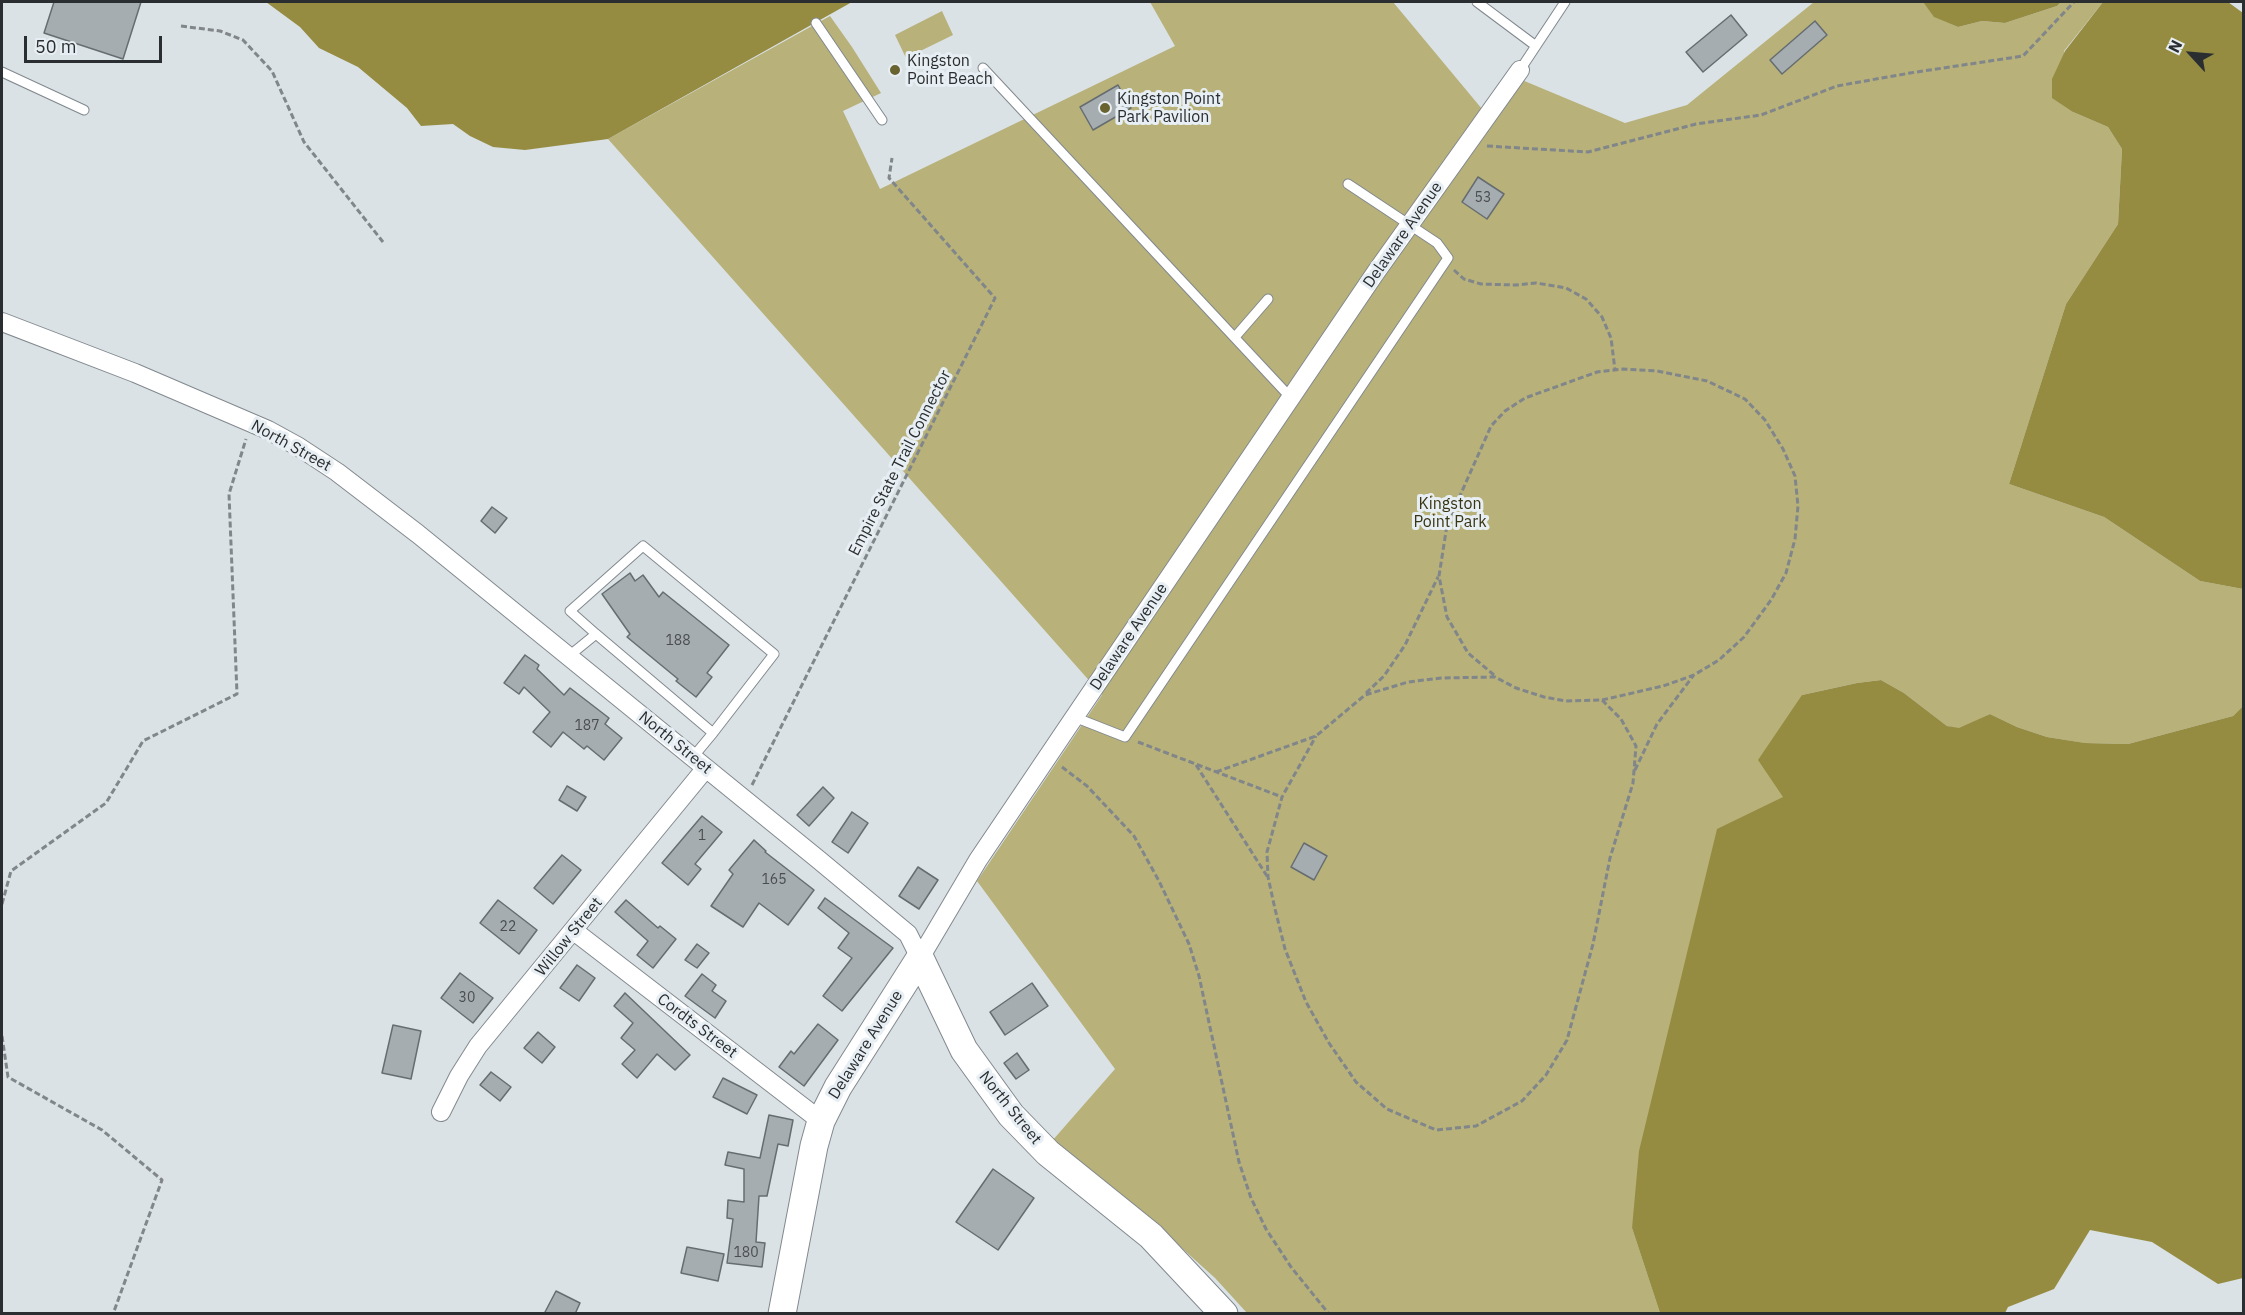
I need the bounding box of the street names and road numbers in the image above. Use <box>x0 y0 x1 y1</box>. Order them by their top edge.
street label: Delaware Avenue <box>1359 178 1447 292</box>
street label: Empire State Trail Connector <box>845 367 955 559</box>
street label: North Street <box>248 416 334 476</box>
street label: Delaware Avenue <box>1086 580 1172 694</box>
street label: North Street <box>635 708 715 778</box>
street label: Willow Street <box>531 894 607 980</box>
street label: Delaware Avenue <box>825 987 907 1103</box>
street label: Cordts Street <box>653 990 741 1062</box>
street label: North Street <box>975 1068 1045 1148</box>

